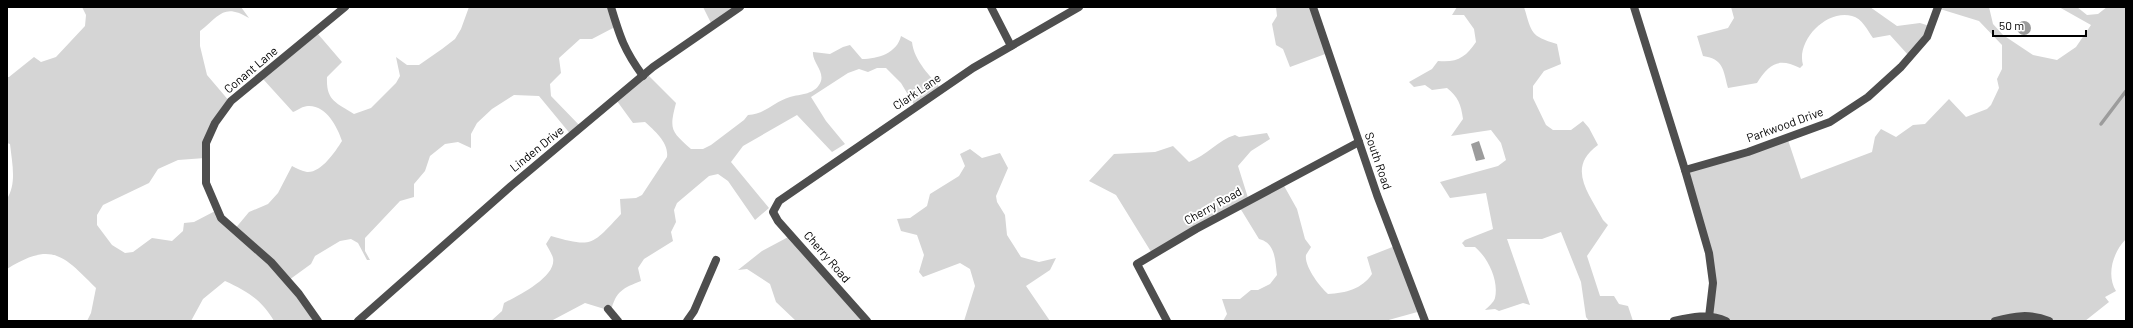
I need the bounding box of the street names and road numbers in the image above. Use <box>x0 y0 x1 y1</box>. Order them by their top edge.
street label: Conant Lane <box>221 43 280 96</box>
street label: Clark Lane <box>890 70 943 112</box>
street label: Parkwood Drive <box>1744 104 1825 144</box>
street label: Linden Drive <box>507 122 566 174</box>
street label: South Road <box>1363 130 1395 191</box>
street label: Cherry Road <box>1181 184 1244 227</box>
street label: Cherry Road <box>802 228 854 285</box>

